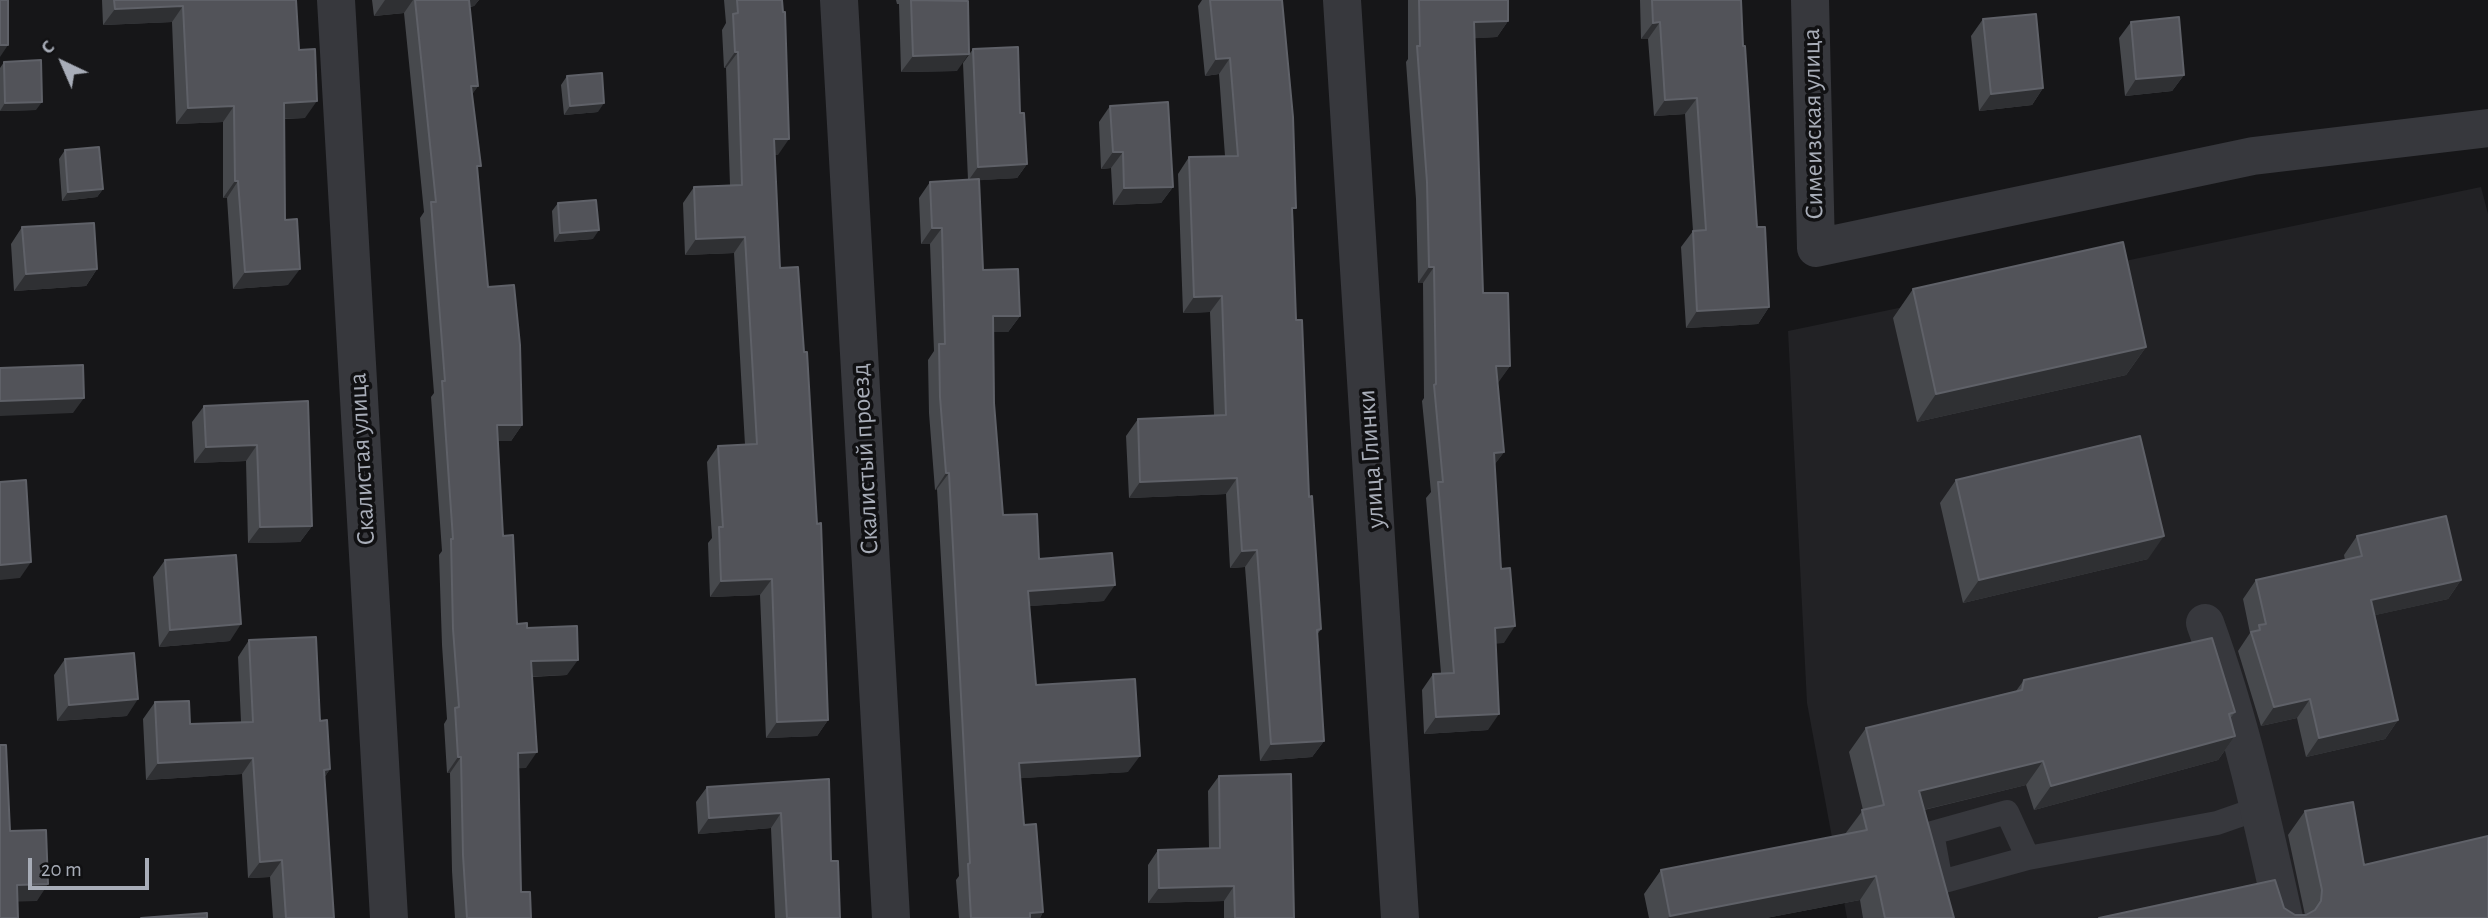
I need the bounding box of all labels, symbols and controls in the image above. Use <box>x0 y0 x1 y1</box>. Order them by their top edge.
north arrow <box>28 28 98 98</box>
street label: Симеизская улица <box>1796 28 1830 220</box>
text: С <box>38 37 58 58</box>
street label: Скалистый проезд <box>844 363 886 555</box>
street label: Скалистая улица <box>342 372 382 546</box>
street label: улица Глинки <box>1351 388 1391 530</box>
scale bar <box>32 844 152 888</box>
text: 20 m <box>41 859 82 880</box>

